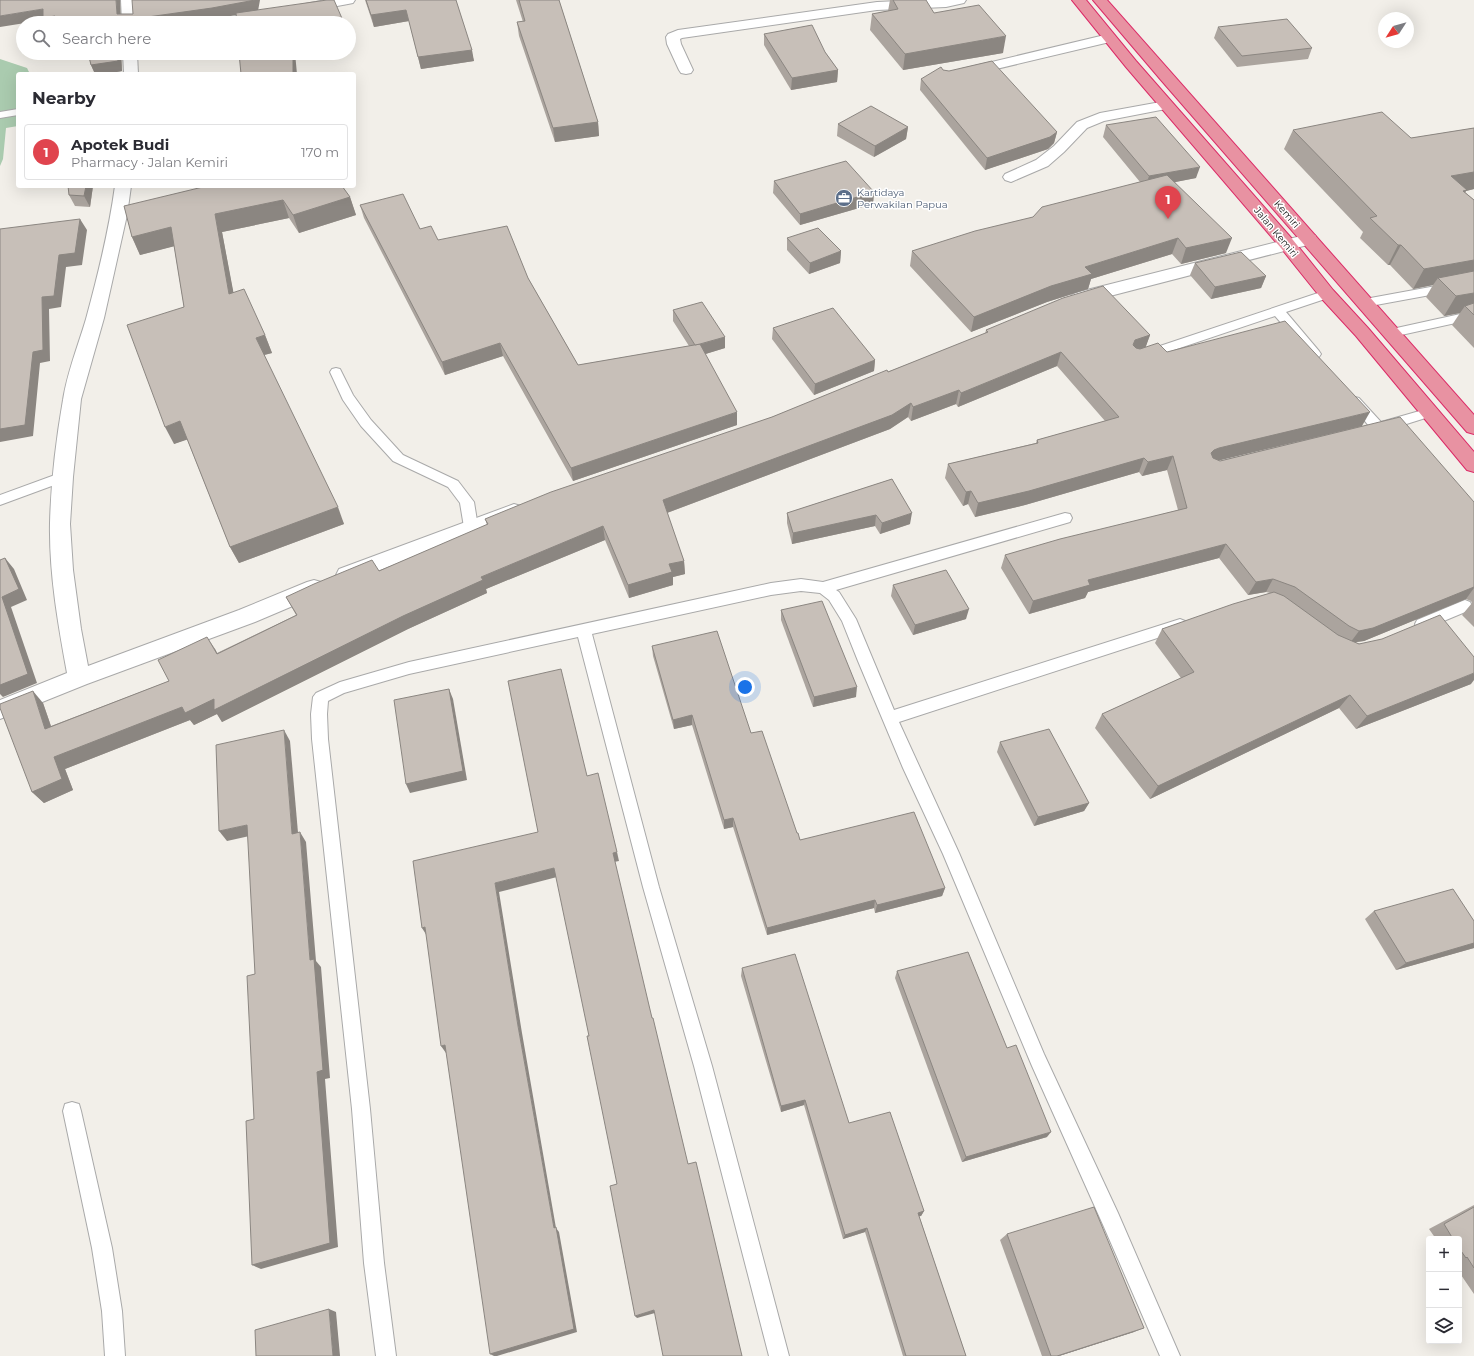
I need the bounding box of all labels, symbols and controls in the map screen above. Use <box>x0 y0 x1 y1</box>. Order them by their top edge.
north arrow <box>1378 12 1414 48</box>
search box <box>16 16 356 60</box>
icon: search <box>30 27 52 49</box>
text: Search here <box>62 29 151 48</box>
text: Nearby <box>32 88 96 108</box>
text: Apotek Budi <box>71 135 169 154</box>
text: 1 <box>43 144 49 160</box>
text: 170 m <box>301 144 339 160</box>
text: Pharmacy · Jalan Kemiri <box>71 154 228 170</box>
place label: Kartidaya Perwakilan Papua <box>857 186 948 211</box>
pin: 1 <box>1155 186 1181 219</box>
office icon: Kartidaya Perwakilan Papua <box>834 188 854 208</box>
street label: Kemiri <box>1271 197 1303 231</box>
street label: Jalan Kemiri <box>1251 203 1301 260</box>
your location <box>735 677 755 697</box>
map controls <box>1426 1236 1462 1344</box>
button: + <box>1426 1236 1462 1272</box>
button: − <box>1426 1272 1462 1308</box>
button: layers <box>1426 1308 1462 1344</box>

